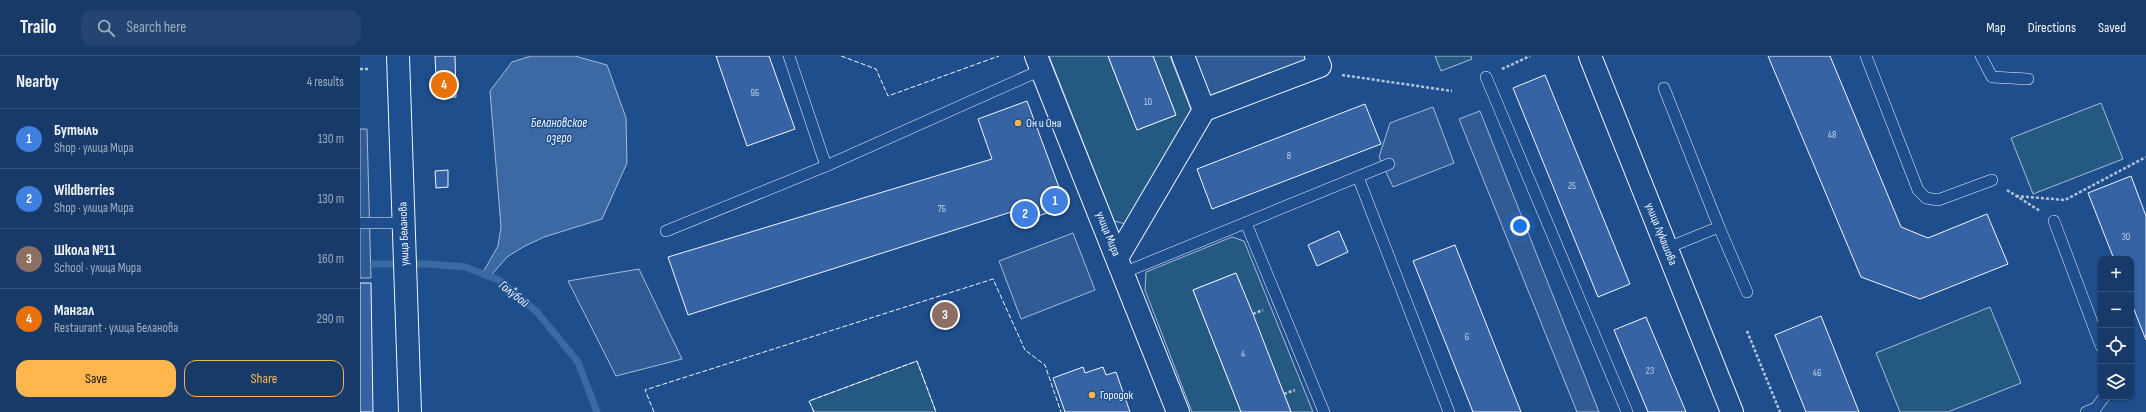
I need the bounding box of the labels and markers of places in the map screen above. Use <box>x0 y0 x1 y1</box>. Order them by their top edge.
pin: 4 <box>431 70 457 100</box>
place label: Он и Она <box>1026 116 1062 131</box>
marker: Он и Она <box>1013 118 1023 128</box>
pin: 1 <box>1042 186 1068 216</box>
pin: 2 <box>1012 199 1038 229</box>
pin: 3 <box>932 300 958 330</box>
place label: Городок <box>1100 388 1133 403</box>
marker: Городок <box>1087 390 1097 400</box>

